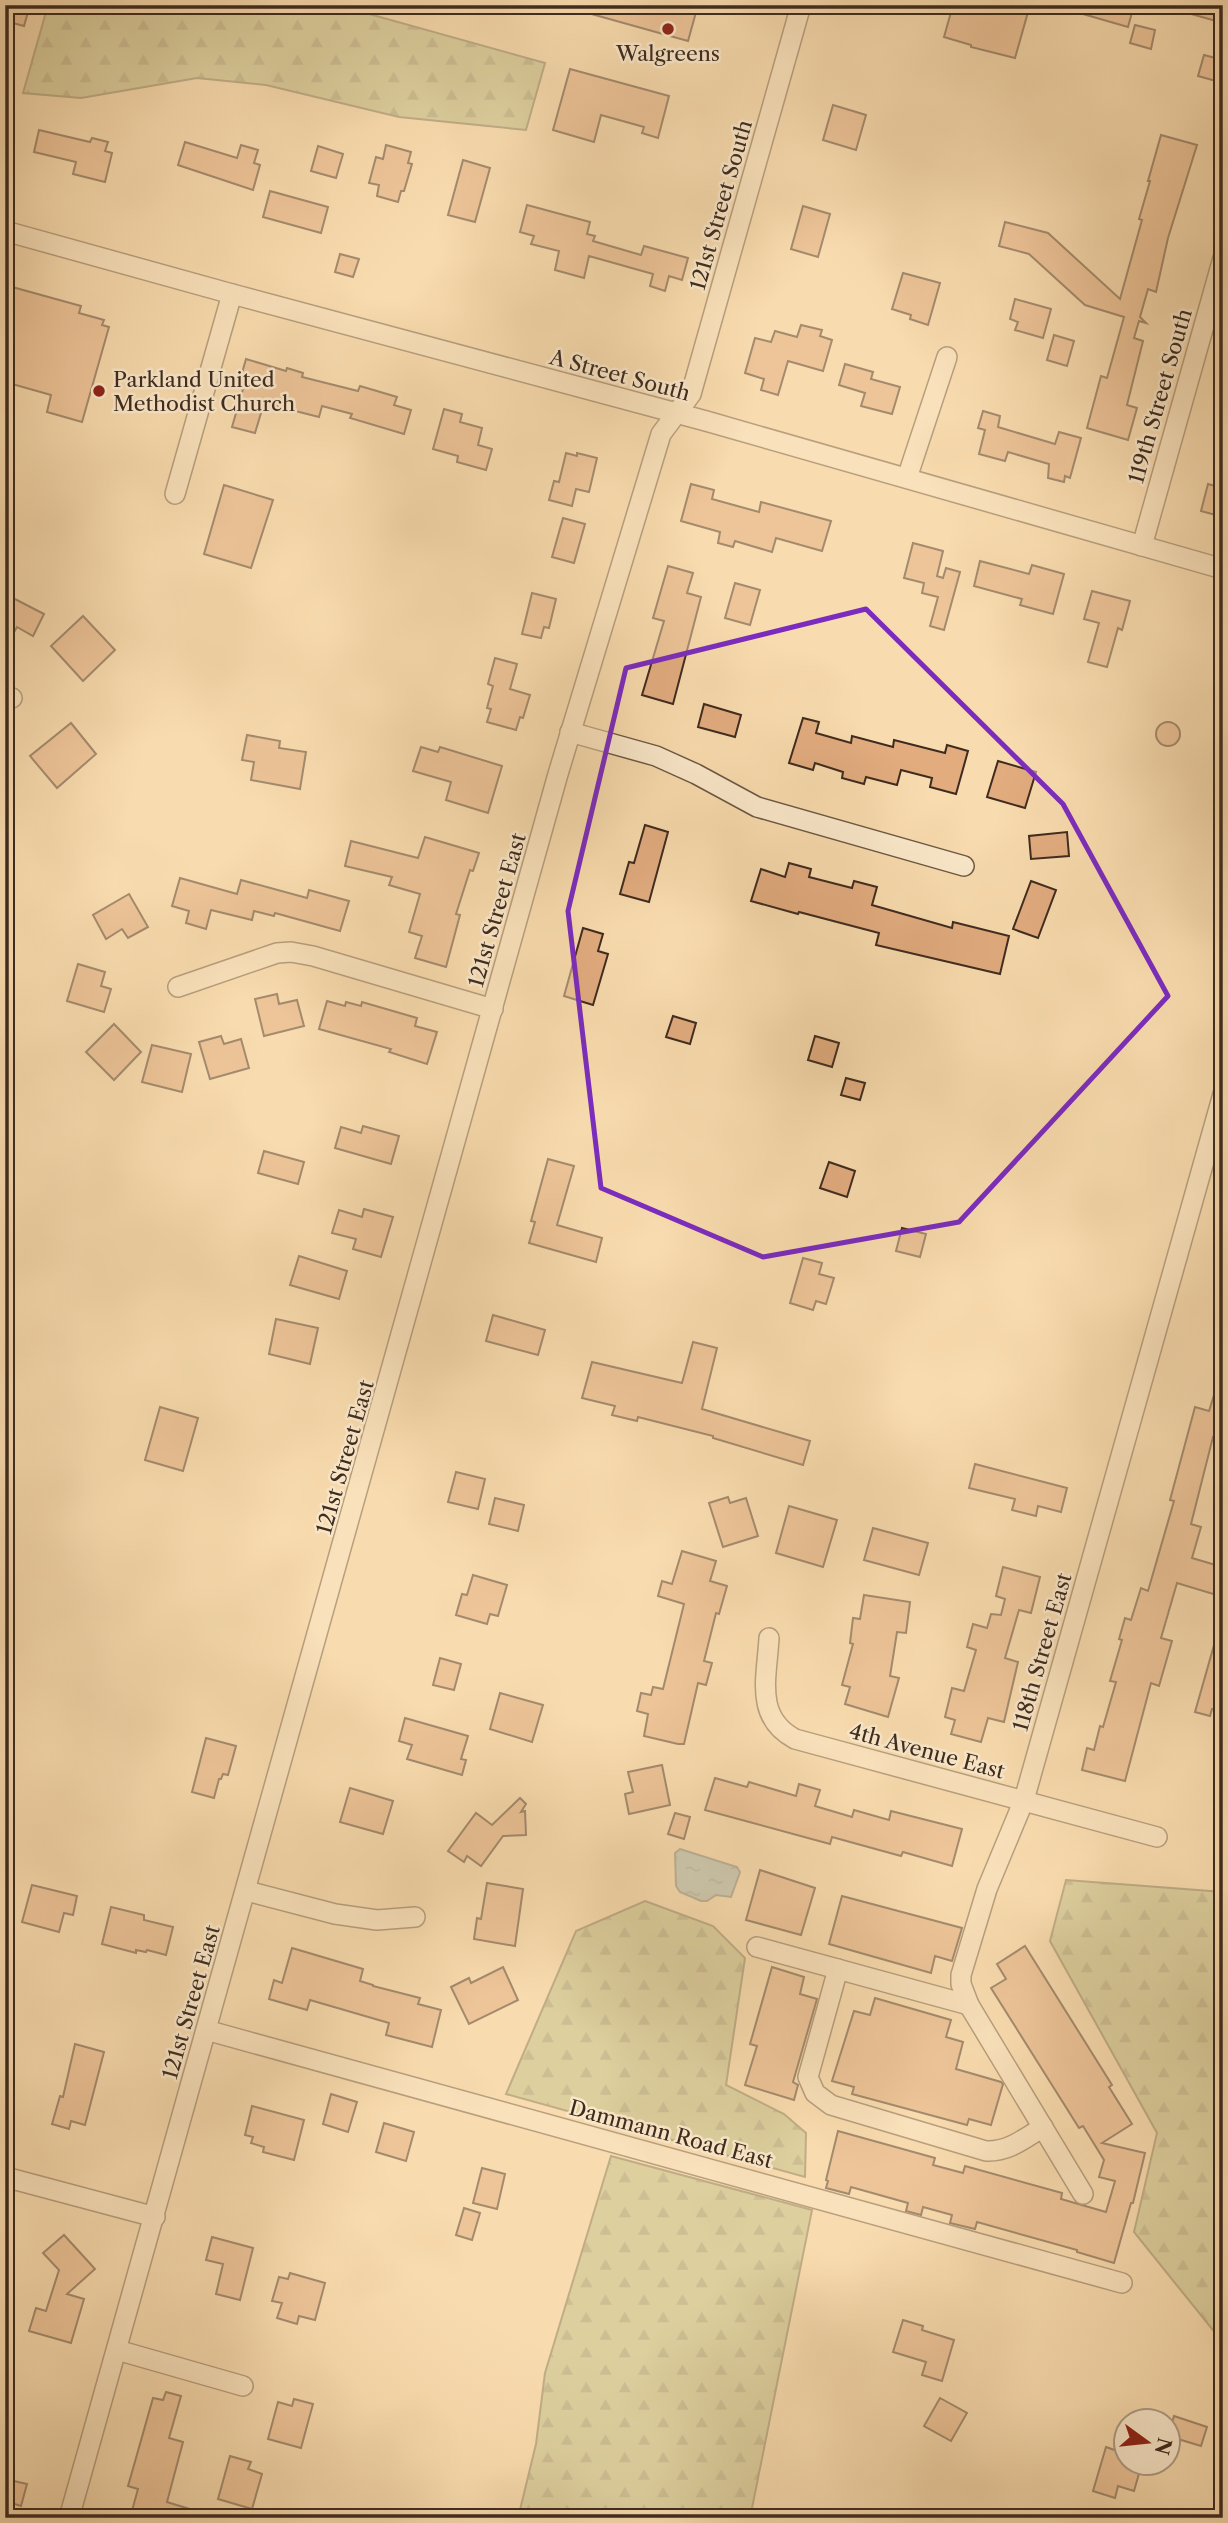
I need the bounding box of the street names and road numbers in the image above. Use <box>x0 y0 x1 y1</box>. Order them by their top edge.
street label: 121st Street South <box>685 117 757 293</box>
street label: 119th Street South <box>1123 306 1197 486</box>
street label: A Street South <box>546 344 693 406</box>
street label: 121st Street East <box>463 830 531 990</box>
street label: 121st Street East <box>311 1377 379 1537</box>
street label: 118th Street East <box>1007 1569 1077 1734</box>
street label: 4th Avenue East <box>847 1718 1008 1784</box>
street label: 121st Street East <box>157 1922 225 2082</box>
street label: Dammann Road East <box>566 2095 776 2173</box>

